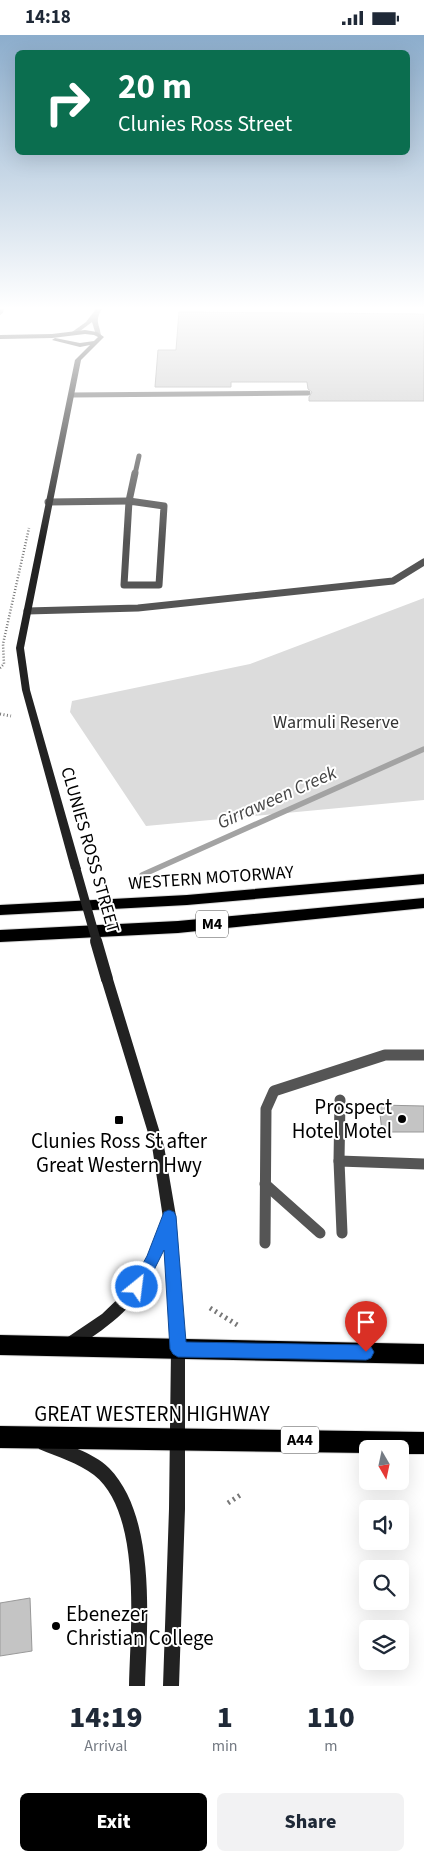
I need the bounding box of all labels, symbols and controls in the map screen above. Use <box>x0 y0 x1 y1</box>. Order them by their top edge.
text: 14:18 <box>25 4 71 31</box>
text: 20 m <box>118 62 192 112</box>
icon: right <box>35 70 100 135</box>
text: Clunies Ross Street <box>118 108 292 140</box>
park label: Warmuli Reserve <box>273 710 399 735</box>
water label: Girraween Creek <box>213 759 342 836</box>
street label: CLUNIES ROSS STREET <box>54 764 126 936</box>
street label: WESTERN MOTORWAY <box>127 860 295 896</box>
road number: M4 <box>196 911 228 937</box>
place label: Prospect Hotel Motel <box>292 1092 392 1146</box>
marker: Prospect Hotel Motel <box>396 1113 408 1125</box>
marker: Clunies Ross St after Great Western Hwy <box>113 1114 125 1126</box>
place label: Clunies Ross St after Great Western Hwy <box>31 1126 208 1180</box>
position arrow <box>110 1260 162 1312</box>
pin <box>345 1301 387 1352</box>
icon: arrive <box>352 1308 380 1336</box>
street label: GREAT WESTERN HIGHWAY <box>34 1399 271 1429</box>
road number: A44 <box>281 1427 319 1453</box>
north arrow <box>359 1440 409 1490</box>
map controls <box>359 1440 409 1670</box>
button: sound <box>359 1500 409 1550</box>
button: search <box>359 1560 409 1610</box>
place label: Ebenezer Christian College <box>66 1599 214 1653</box>
marker: Ebenezer Christian College <box>50 1620 62 1632</box>
button: layers <box>359 1620 409 1670</box>
text: 14:19 <box>69 1696 143 1739</box>
text: 1 <box>217 1696 233 1739</box>
text: 110 <box>307 1696 355 1739</box>
text: Arrival <box>84 1735 127 1757</box>
text: min <box>212 1735 238 1757</box>
text: m <box>324 1735 337 1757</box>
button: Exit <box>20 1793 207 1851</box>
button: Share <box>217 1793 404 1851</box>

